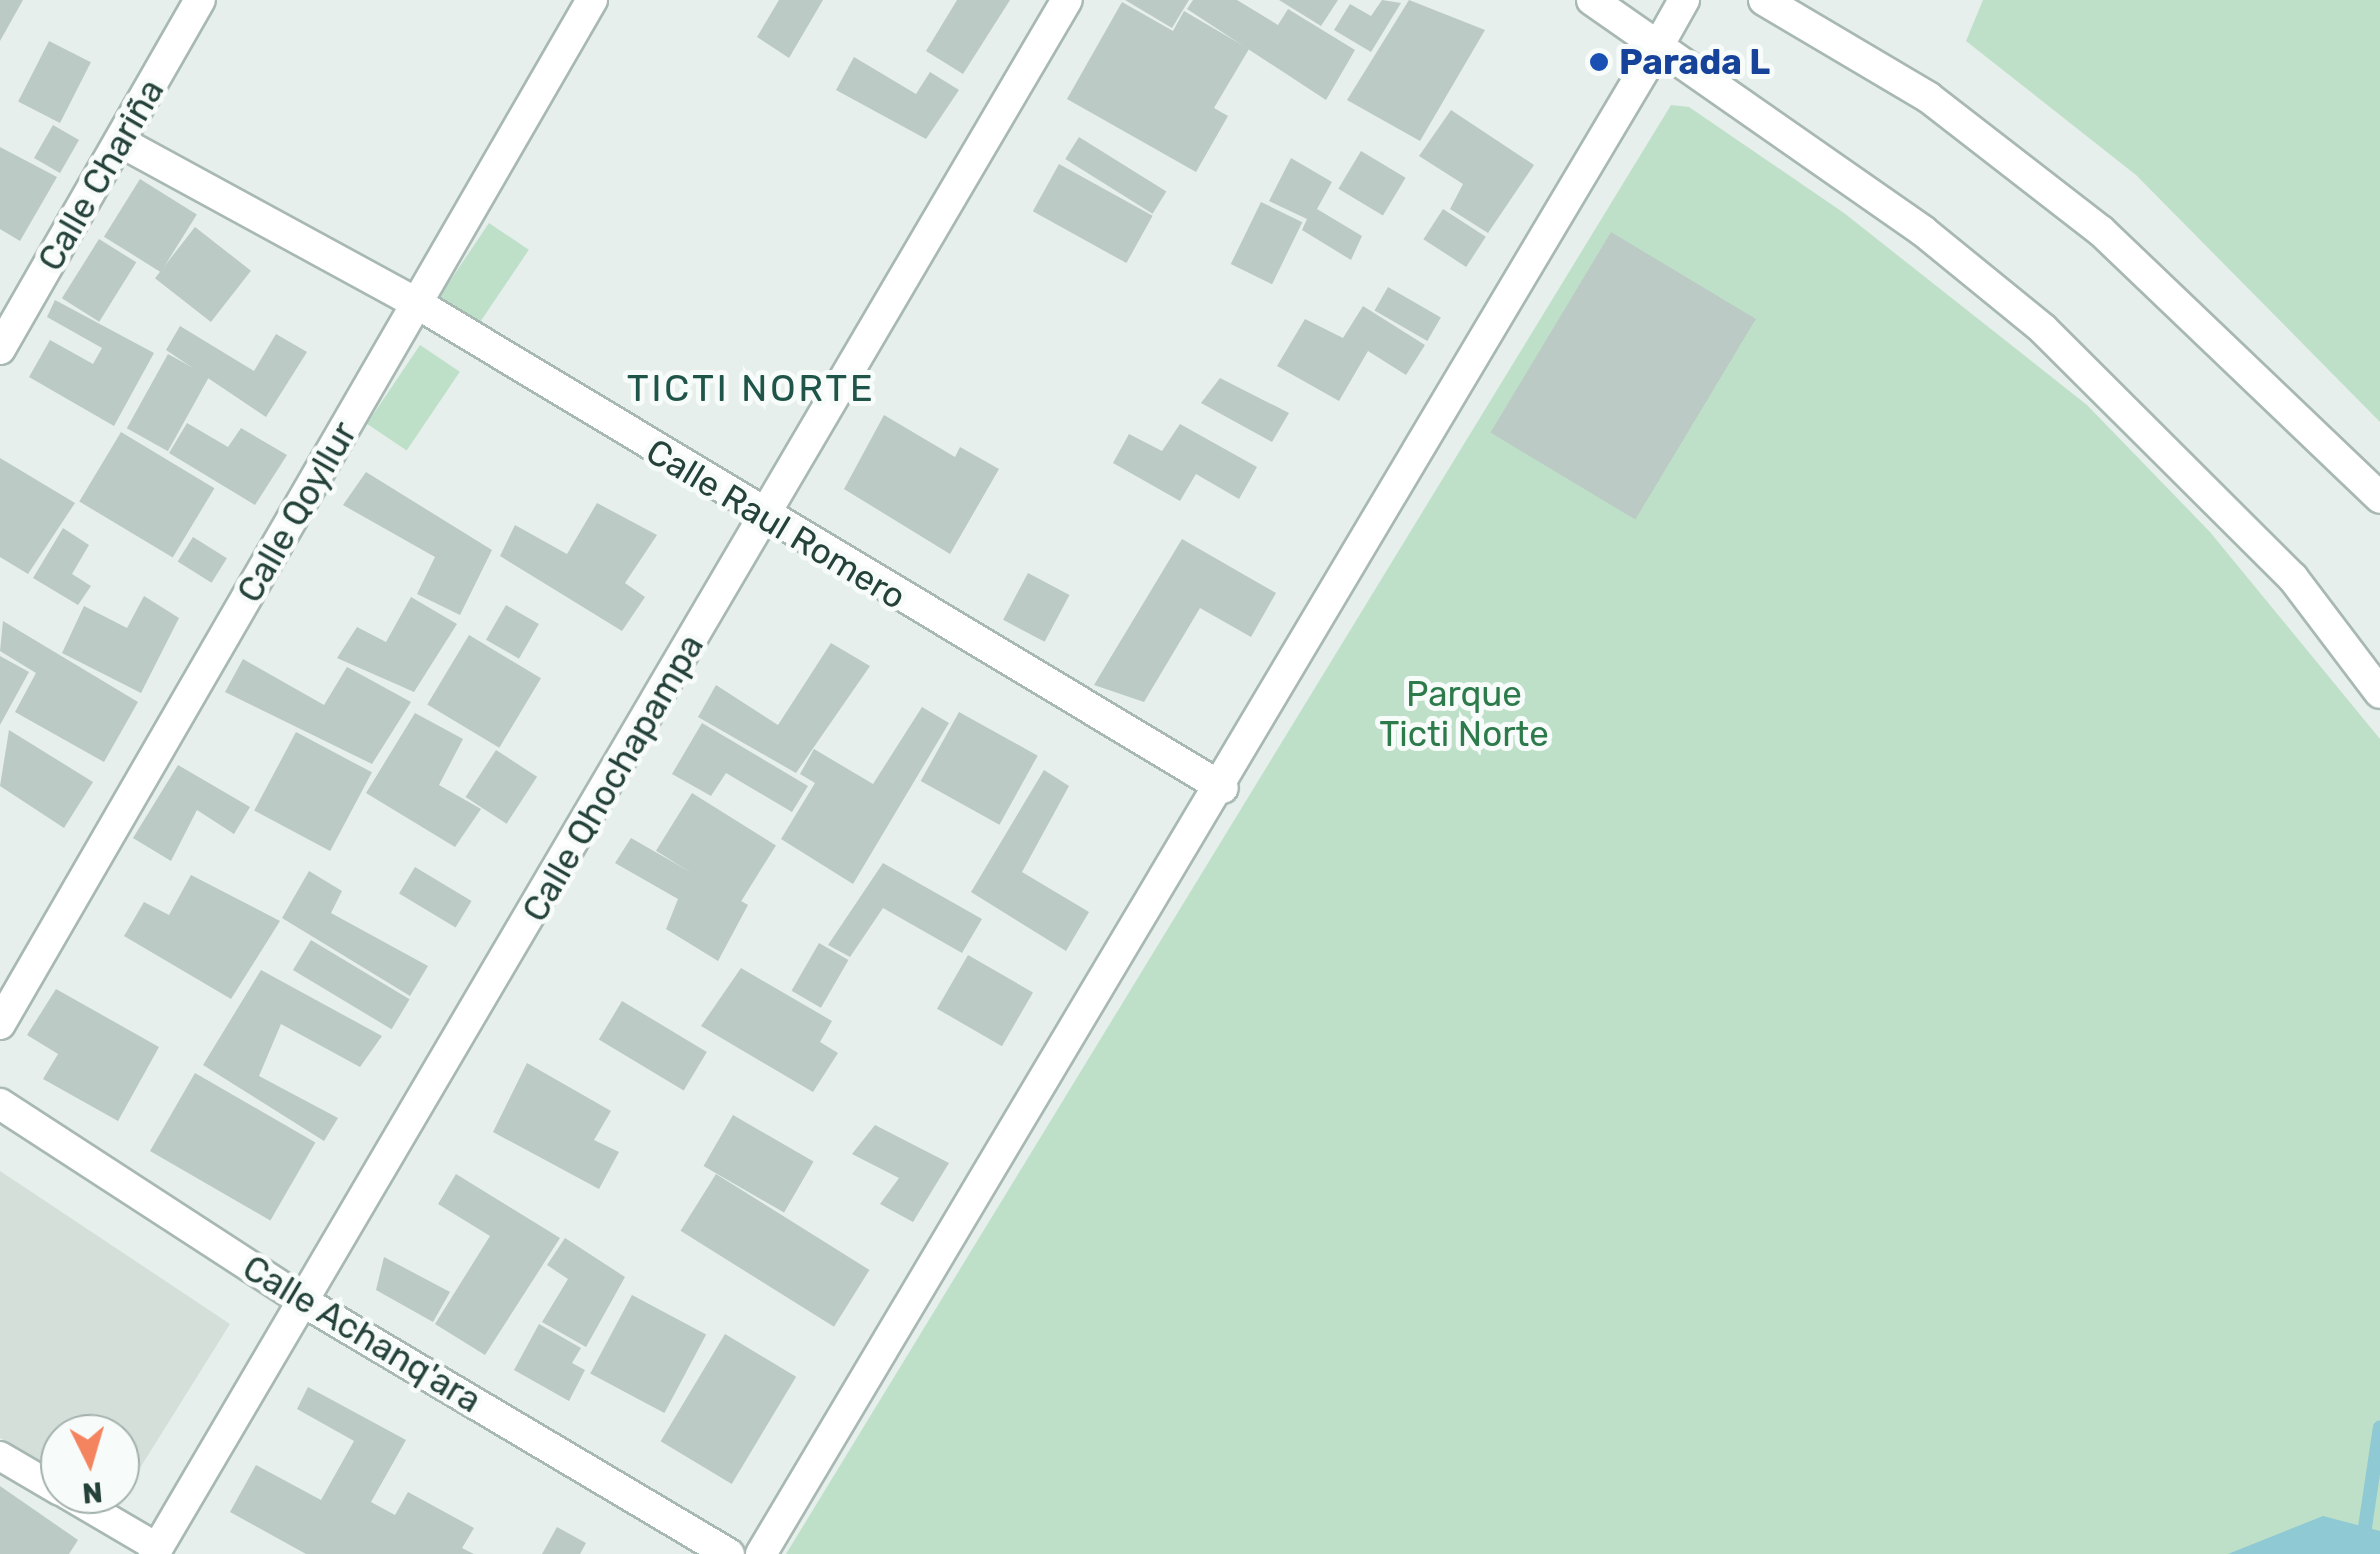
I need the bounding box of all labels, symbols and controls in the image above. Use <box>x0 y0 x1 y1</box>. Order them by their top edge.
place label: Parada L <box>1619 41 1770 83</box>
marker: Parada L <box>1588 51 1610 73</box>
street label: Calle Chariña <box>29 72 173 278</box>
district label: TICTI NORTE <box>627 366 875 412</box>
street label: Calle Qoyllur <box>228 414 366 610</box>
street label: Calle Raul Romero <box>639 430 913 618</box>
street label: Calle Qhochapampa <box>514 627 712 929</box>
park label: Parque Ticti Norte <box>1379 673 1549 755</box>
street label: Calle Achanq'ara <box>235 1246 489 1422</box>
north arrow <box>40 1414 140 1514</box>
text: N <box>81 1475 104 1510</box>

